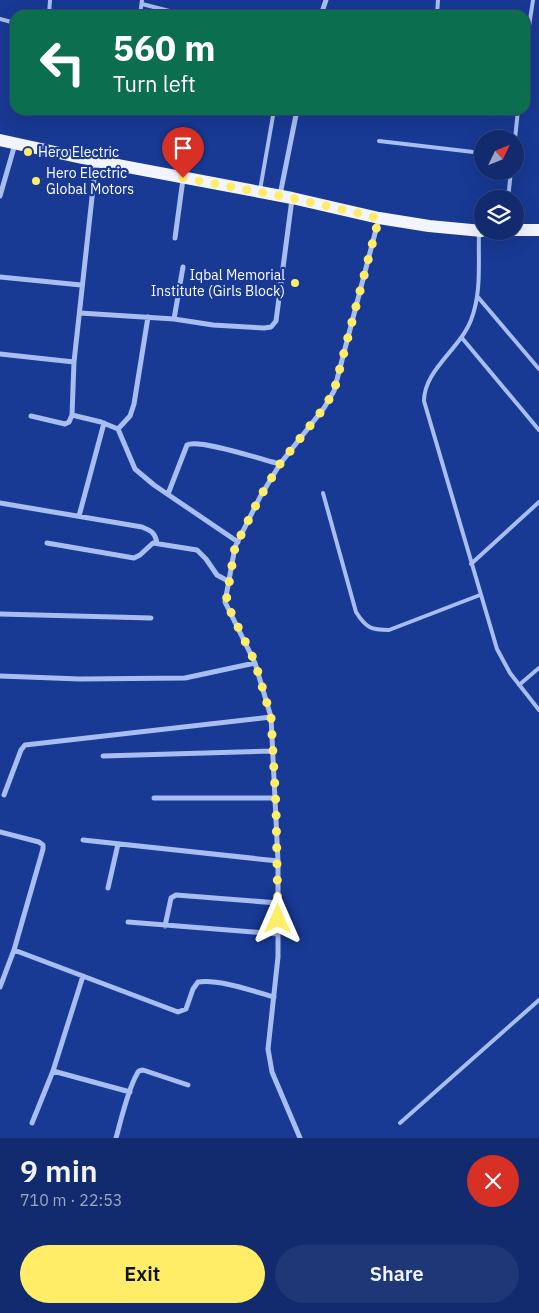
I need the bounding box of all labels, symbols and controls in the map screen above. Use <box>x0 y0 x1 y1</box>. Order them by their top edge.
text: 560 m <box>113 25 216 71</box>
icon: left <box>30 30 95 95</box>
text: Turn left <box>113 69 196 98</box>
pin <box>162 127 204 178</box>
north arrow <box>474 130 524 180</box>
map controls <box>474 130 524 240</box>
icon: arrive <box>169 134 197 162</box>
place label: Hero Electric <box>38 143 119 161</box>
marker: Hero Electric <box>22 146 34 158</box>
place label: Hero Electric Global Motors <box>46 164 134 198</box>
marker: Hero Electric Global Motors <box>30 175 42 187</box>
button: layers <box>474 190 524 240</box>
place label: Iqbal Memorial Institute (Girls Block) <box>151 266 285 300</box>
marker: Iqbal Memorial Institute (Girls Block) <box>289 277 301 289</box>
position arrow <box>251 892 303 944</box>
text: 9 min <box>20 1151 98 1190</box>
button: close <box>467 1155 519 1207</box>
text: 710 m · 22:53 <box>20 1190 122 1210</box>
button: Exit <box>20 1245 265 1303</box>
button: Share <box>275 1245 519 1303</box>

